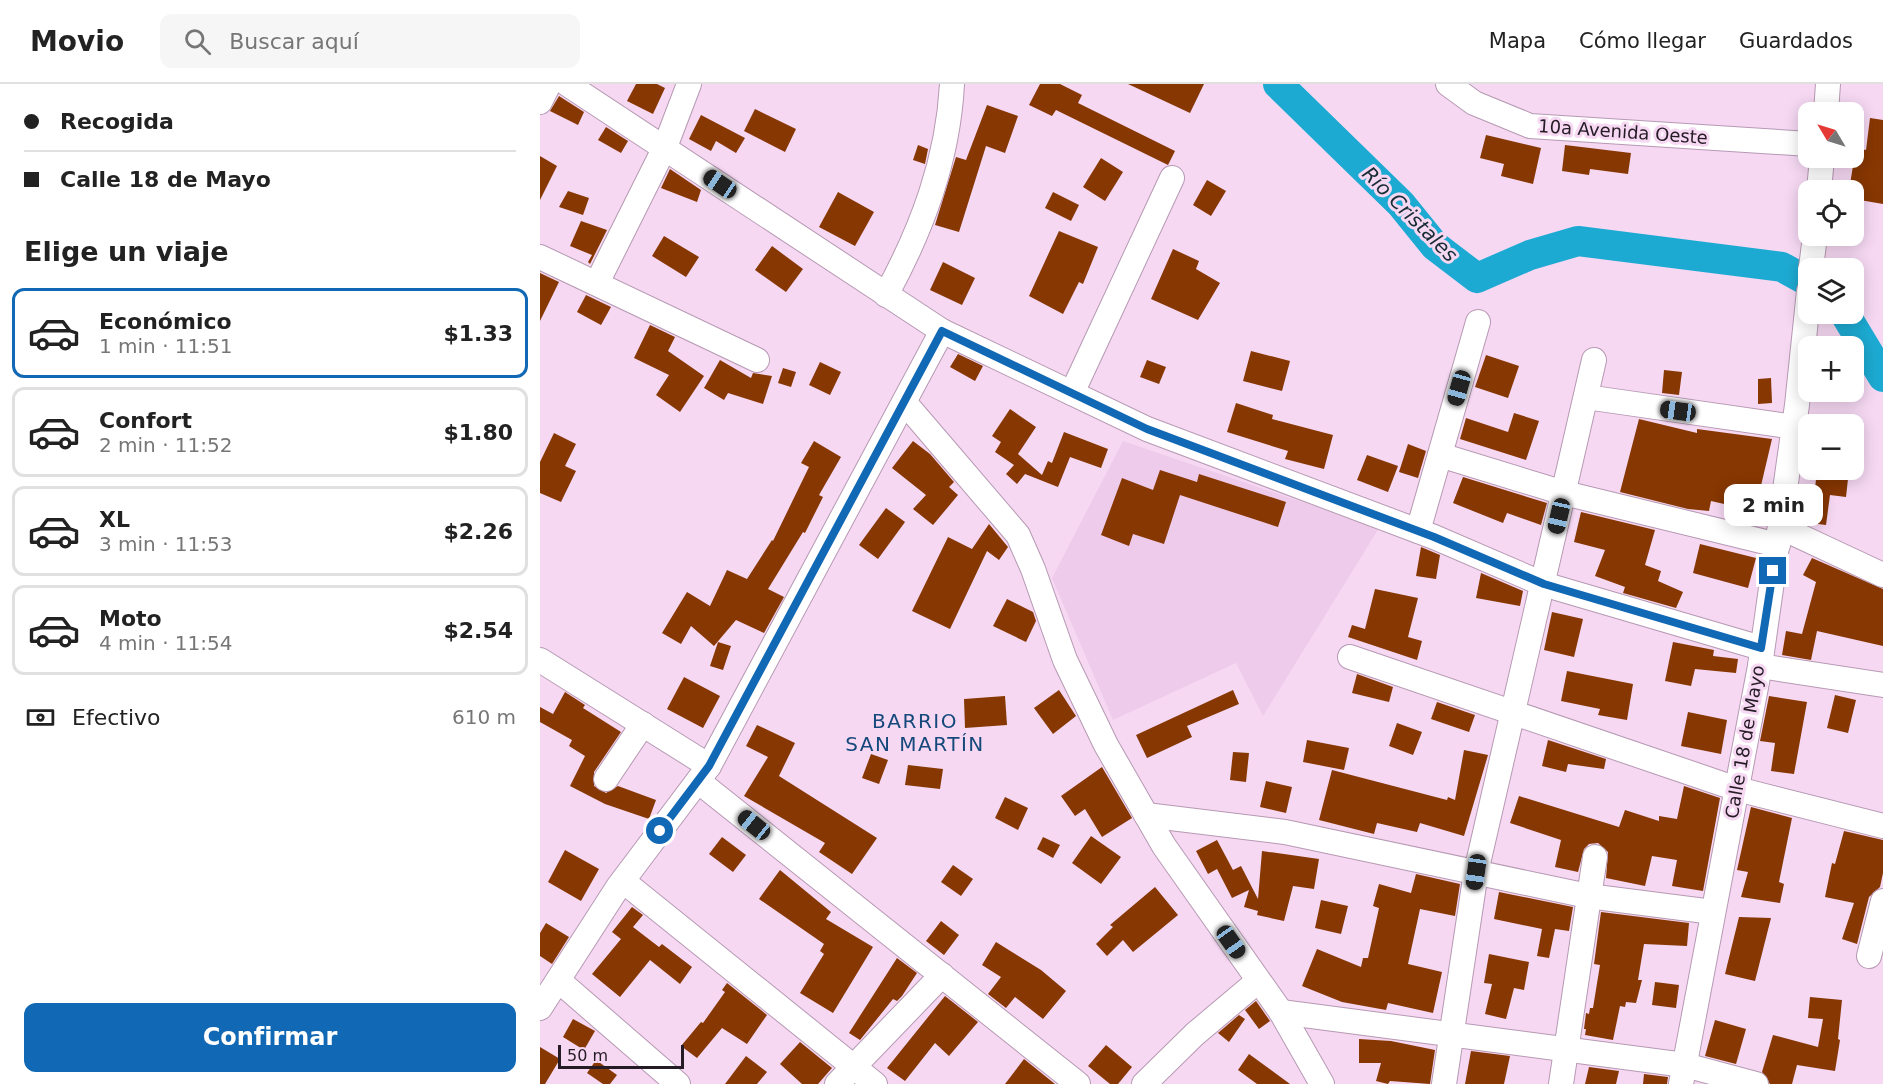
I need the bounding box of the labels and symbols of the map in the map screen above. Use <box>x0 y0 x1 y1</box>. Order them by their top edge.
north arrow <box>1798 102 1864 168</box>
street label: 10a Avenida Oeste <box>1538 115 1709 148</box>
water label: Río Cristales <box>1357 161 1463 267</box>
car <box>700 166 740 202</box>
car <box>1445 368 1473 408</box>
car <box>1659 400 1697 422</box>
callout: 2 min <box>1724 484 1822 526</box>
car <box>1546 496 1572 536</box>
route end <box>1759 557 1786 584</box>
street label: Calle 18 de Mayo <box>1721 664 1768 820</box>
district label: BARRIO SAN MARTÍN <box>845 709 985 756</box>
car <box>734 807 774 843</box>
route start <box>646 817 673 844</box>
car <box>1465 853 1487 891</box>
car <box>1213 922 1249 962</box>
scale bar <box>558 1042 684 1070</box>

